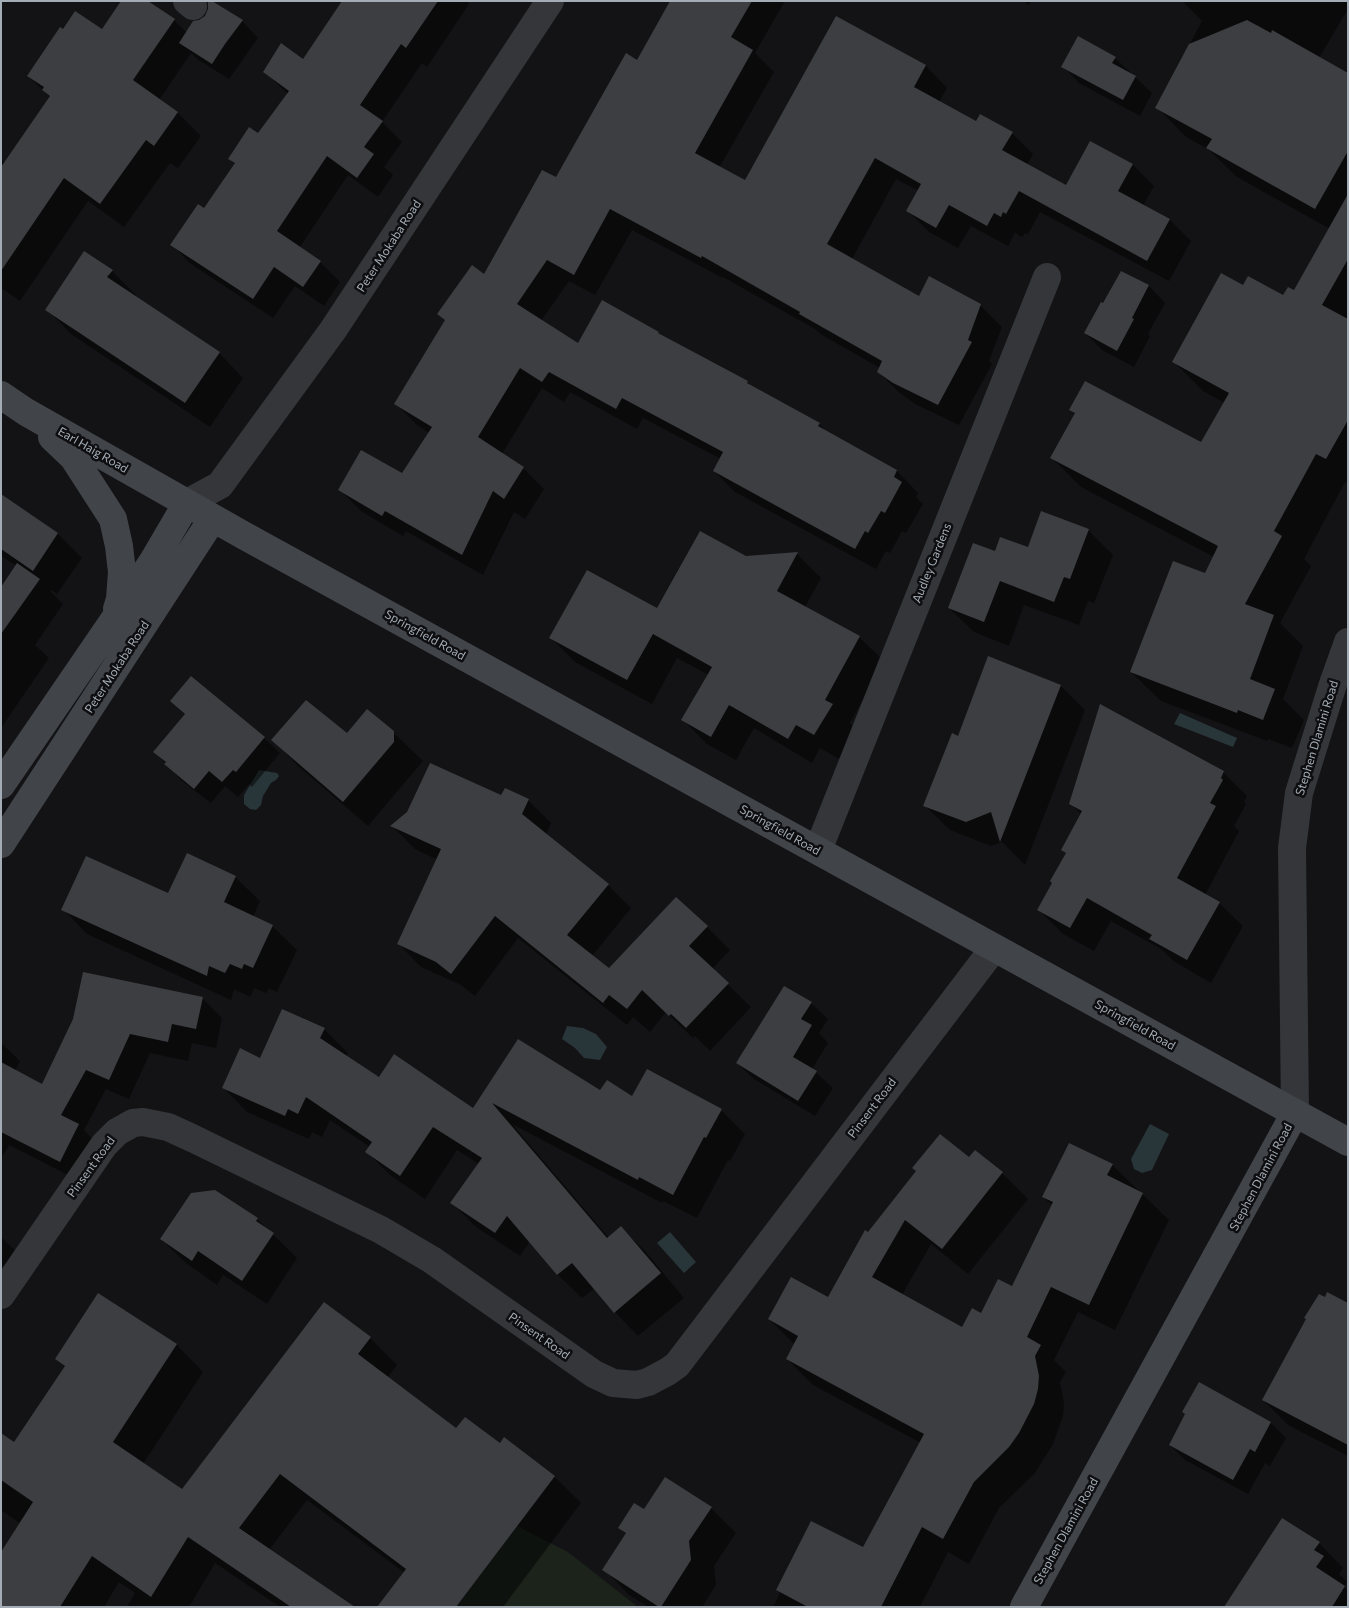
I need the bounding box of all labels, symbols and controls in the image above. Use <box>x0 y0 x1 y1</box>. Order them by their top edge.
street label: Peter Mokaba Road <box>354 197 424 295</box>
street label: Earl Haig Road <box>55 424 131 476</box>
street label: Audley Gardens <box>909 521 955 605</box>
street label: Springfield Road <box>382 607 468 663</box>
street label: Peter Mokaba Road <box>82 618 152 716</box>
street label: Stephen Dlamini Road <box>1293 679 1341 797</box>
street label: Springfield Road <box>737 802 823 858</box>
street label: Springfield Road <box>1092 997 1178 1053</box>
street label: Pinsent Road <box>845 1075 899 1141</box>
street label: Stephen Dlamini Road <box>1227 1121 1295 1233</box>
street label: Pinsent Road <box>64 1134 118 1200</box>
street label: Pinsent Road <box>506 1310 572 1362</box>
street label: Stephen Dlamini Road <box>1031 1475 1101 1587</box>

